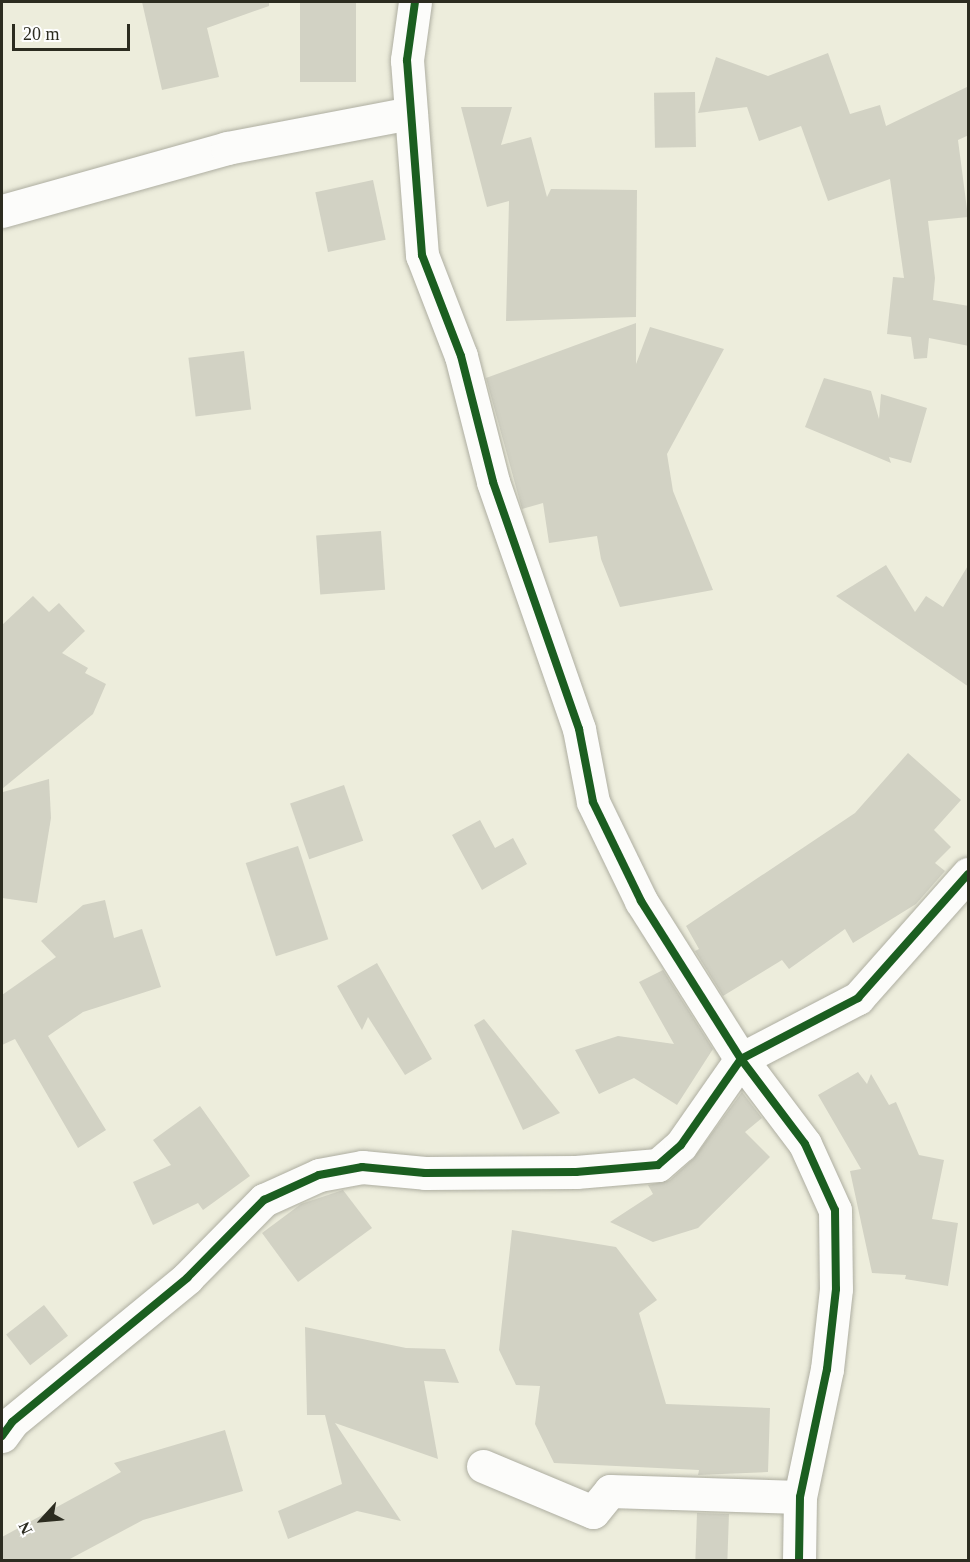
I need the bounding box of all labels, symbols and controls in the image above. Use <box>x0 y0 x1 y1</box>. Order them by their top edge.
scale bar <box>15 12 134 50</box>
text: 20 m <box>23 24 60 44</box>
north arrow <box>12 1490 72 1550</box>
text: N <box>15 1519 36 1537</box>

